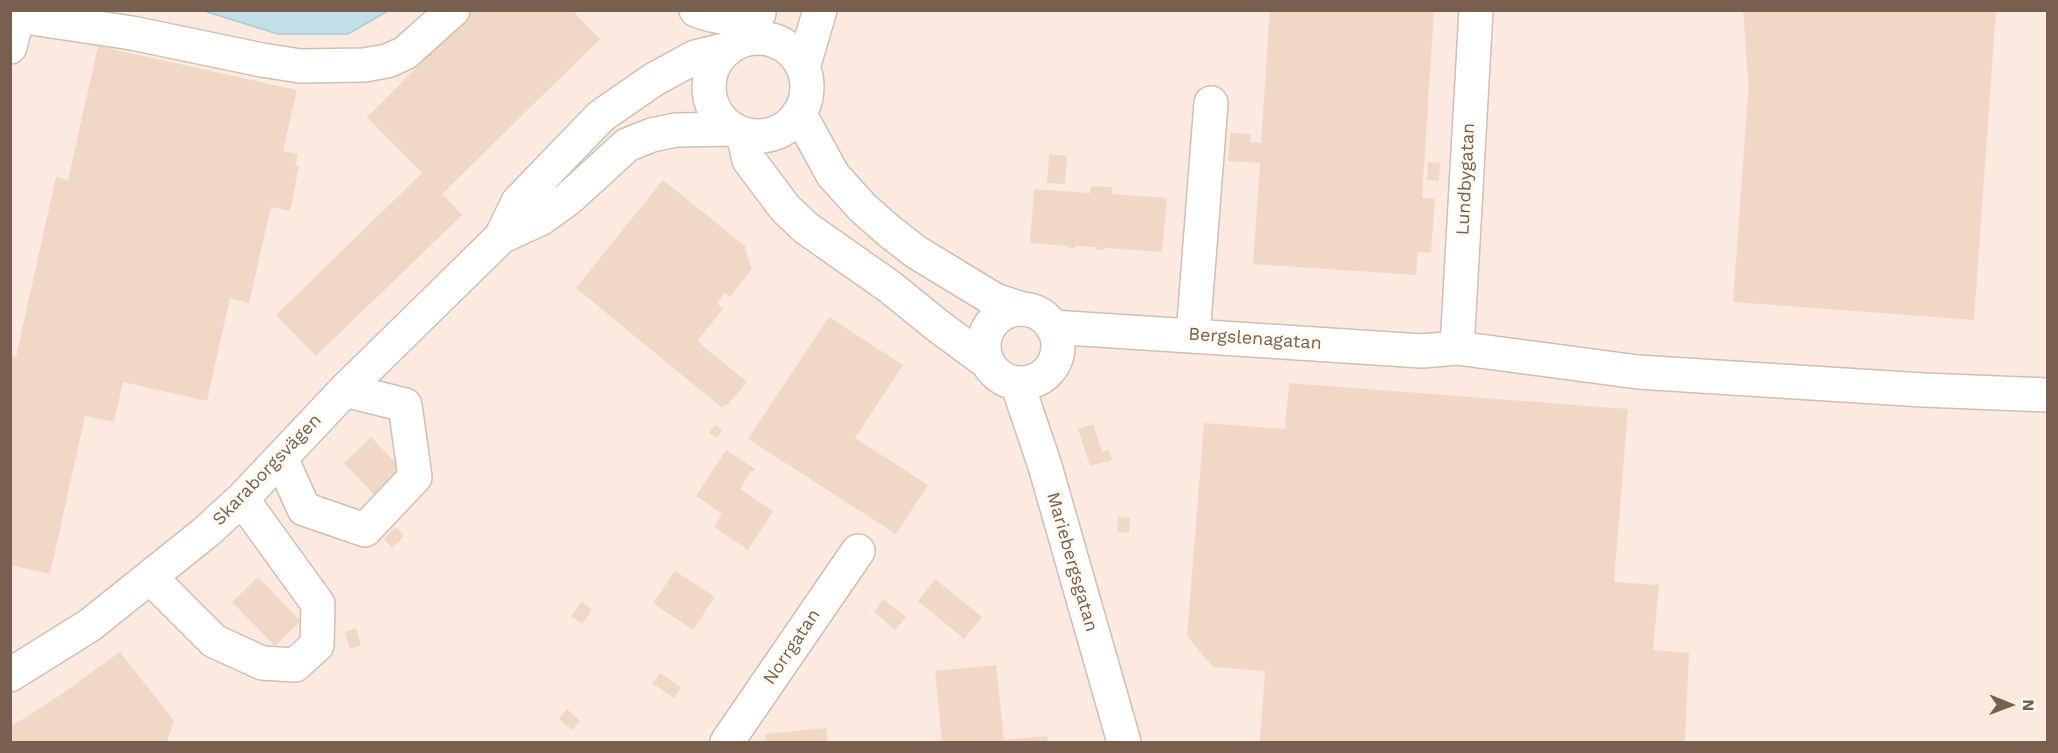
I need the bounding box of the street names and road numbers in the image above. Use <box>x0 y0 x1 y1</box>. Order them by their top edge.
street label: Lundbygatan <box>1452 122 1480 236</box>
street label: Bergslenagatan <box>1188 324 1322 354</box>
street label: Skaraborgsvägen <box>208 410 326 530</box>
street label: Mariebergsgatan <box>1042 490 1102 634</box>
street label: Norrgatan <box>759 605 825 689</box>

